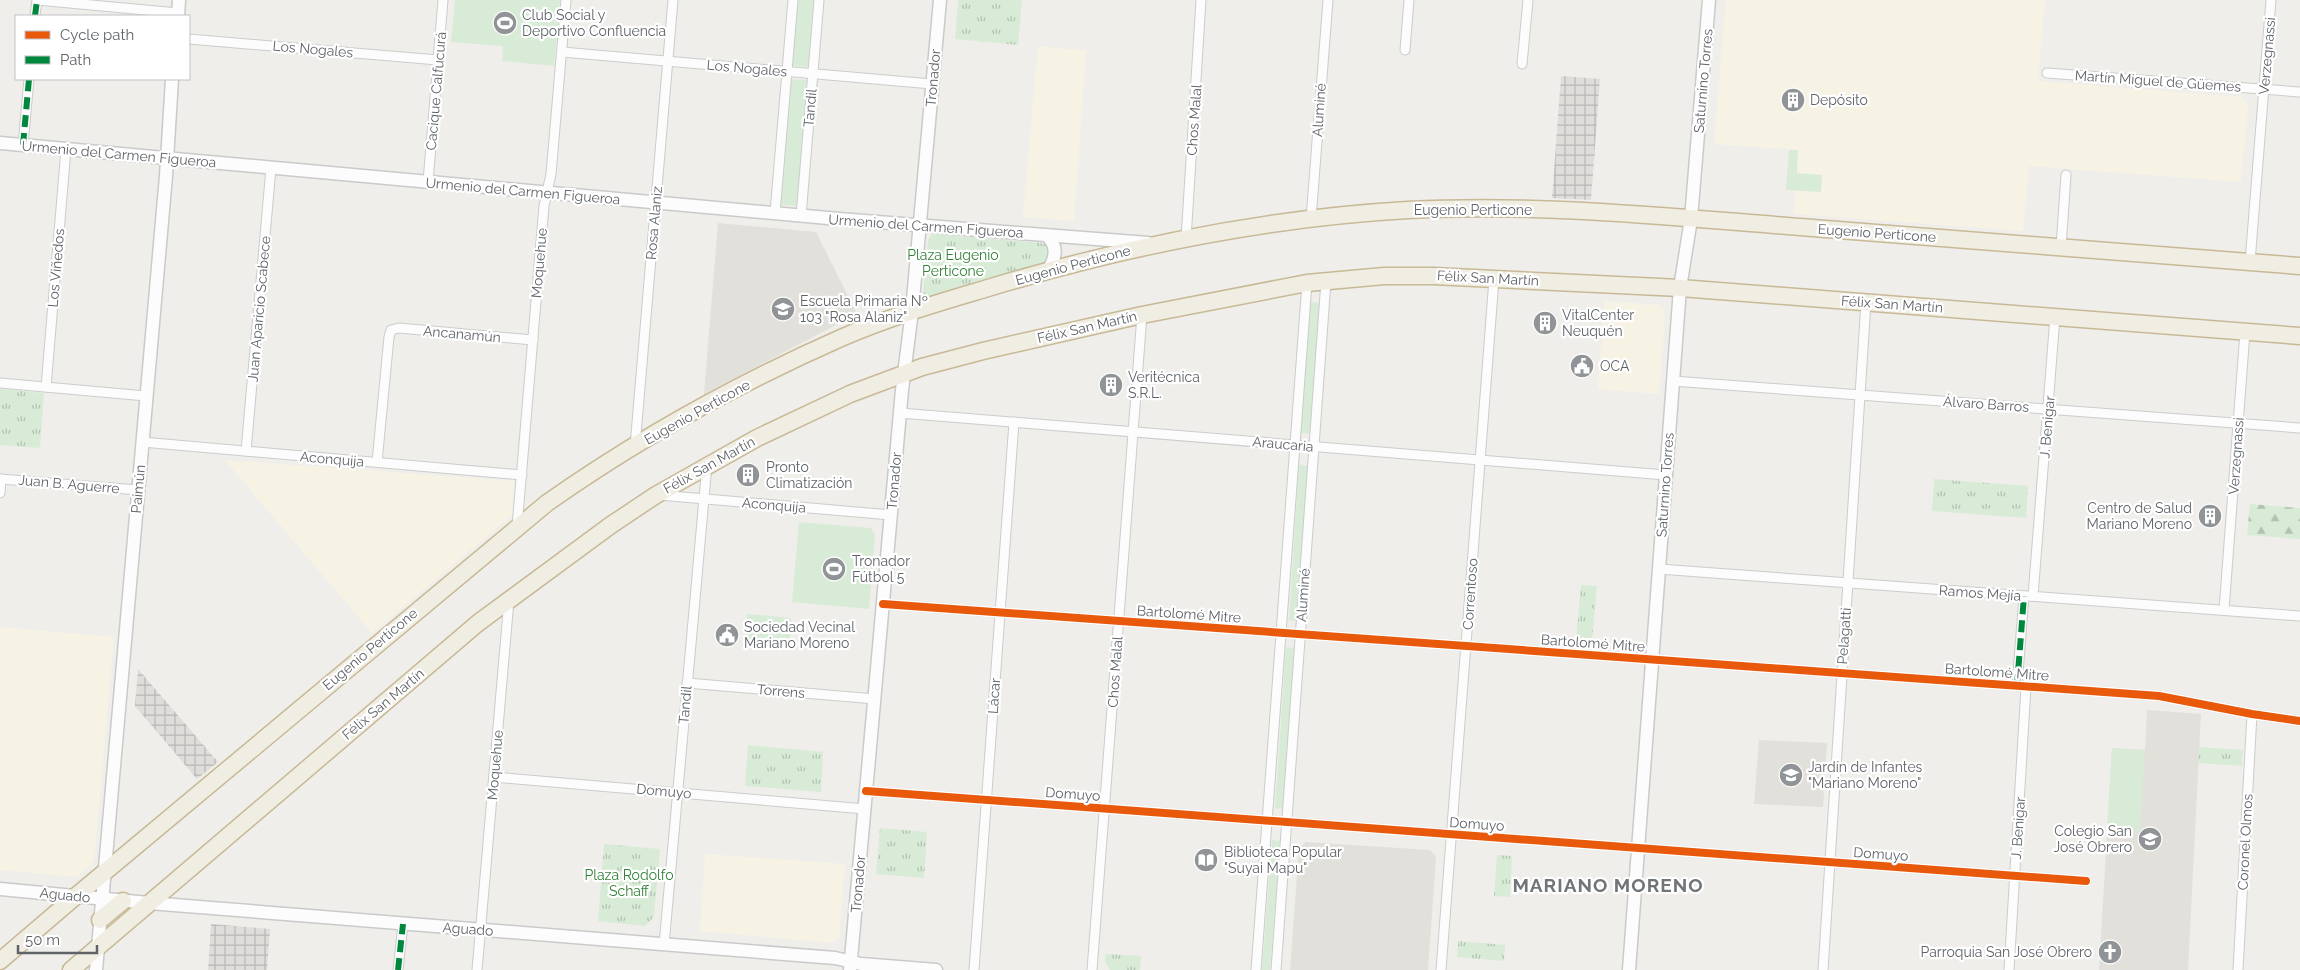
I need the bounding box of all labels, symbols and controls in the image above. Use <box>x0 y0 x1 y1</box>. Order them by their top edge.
place label: Club Social y Deportivo Confluencia <box>522 7 666 39</box>
sports icon: Club Social y Deportivo Confluencia <box>492 10 518 36</box>
legend <box>15 15 190 80</box>
street label: Verzegnassi <box>2256 17 2278 95</box>
text: Cycle path <box>60 26 134 44</box>
street label: Saturnino Torres <box>1690 28 1716 134</box>
street label: Cacique Calfucurá <box>423 31 449 151</box>
street label: Los Nogales <box>272 38 354 61</box>
street label: Tronador <box>923 48 944 108</box>
text: Path <box>60 51 91 69</box>
street label: Los Nogales <box>706 57 788 80</box>
street label: Martín Miguel de Güemes <box>2074 67 2242 95</box>
street label: Aluminé <box>1309 83 1329 137</box>
street label: Chos Malal <box>1184 84 1204 156</box>
building icon: Depósito <box>1780 87 1806 113</box>
street label: Tandil <box>800 88 820 128</box>
place label: Depósito <box>1810 92 1868 108</box>
street label: Urmenio del Carmen Figueroa <box>21 138 217 170</box>
street label: Urmenio del Carmen Figueroa <box>425 175 621 207</box>
street label: Rosa Alaniz <box>643 185 665 260</box>
street label: Eugenio Perticone <box>1414 202 1532 218</box>
street label: Urmenio del Carmen Figueroa <box>828 211 1024 241</box>
street label: Eugenio Perticone <box>1817 221 1937 245</box>
street label: Moquehue <box>528 227 550 299</box>
street label: Los Viñedos <box>45 228 67 308</box>
street label: Juan Aparicio Scabece <box>245 235 273 383</box>
street label: Eugenio Perticone <box>1014 242 1132 288</box>
park label: Plaza Eugenio Perticone <box>907 247 999 279</box>
street label: Félix San Martín <box>1437 267 1539 289</box>
street label: Félix San Martín <box>1841 292 1943 316</box>
place label: Escuela Primaria Nº 103 "Rosa Alaniz" <box>800 293 928 325</box>
school or university icon: Escuela Primaria Nº 103 "Rosa Alaniz" <box>770 296 796 322</box>
place label: VitalCenter Neuquén <box>1562 307 1634 339</box>
street label: Félix San Martín <box>1035 308 1139 346</box>
building icon: VitalCenter Neuquén <box>1532 310 1558 336</box>
street label: Ancanamún <box>422 323 502 345</box>
public building icon: OCA <box>1569 353 1595 379</box>
place label: OCA <box>1600 358 1630 374</box>
place label: Veritécnica S.R.L. <box>1128 369 1200 401</box>
building icon: Veritécnica S.R.L. <box>1098 372 1124 398</box>
street label: Eugenio Perticone <box>641 376 753 448</box>
street label: Álvaro Barros <box>1942 392 2030 415</box>
street label: J. Benigar <box>2036 395 2058 459</box>
street label: Verzegnassi <box>2225 417 2247 495</box>
street label: Saturnino Torres <box>1653 432 1677 538</box>
street label: Félix San Martín <box>661 433 757 497</box>
street label: Araucaria <box>1252 433 1314 455</box>
street label: Aconquija <box>299 448 365 470</box>
street label: Tronador <box>884 451 905 511</box>
place label: Pronto Climatización <box>766 459 852 491</box>
building icon: Pronto Climatización <box>735 462 761 488</box>
street label: Paimún <box>128 464 148 514</box>
street label: Juan B. Aguerre <box>18 472 120 496</box>
street label: Aconquija <box>741 494 807 516</box>
place label: Centro de Salud Mariano Moreno <box>2087 500 2192 532</box>
building icon: Centro de Salud Mariano Moreno <box>2197 503 2223 529</box>
place label: Tronador Fútbol 5 <box>852 553 910 585</box>
sports icon: Tronador Fútbol 5 <box>821 556 847 582</box>
street label: Correntoso <box>1460 558 1480 630</box>
street label: Aluminé <box>1293 568 1313 622</box>
street label: Ramos Mejía <box>1938 582 2022 604</box>
street label: Bartolomé Mitre <box>1136 602 1242 626</box>
street label: Eugenio Perticone <box>319 605 421 693</box>
street label: Pelagatti <box>1834 607 1854 665</box>
place label: Sociedad Vecinal Mariano Moreno <box>744 619 855 651</box>
public building icon: Sociedad Vecinal Mariano Moreno <box>714 622 740 648</box>
street label: Bartolomé Mitre <box>1540 631 1646 655</box>
street label: Chos Malal <box>1105 636 1125 708</box>
street label: Bartolomé Mitre <box>1944 660 2050 684</box>
street label: Félix San Martín <box>339 665 427 743</box>
street label: Lácar <box>985 677 1003 715</box>
street label: Torrens <box>756 681 806 701</box>
street label: Tandil <box>675 685 695 725</box>
street label: Moquehue <box>484 729 506 801</box>
place label: Jardín de Infantes "Mariano Moreno" <box>1808 759 1923 791</box>
school or university icon: Jardín de Infantes "Mariano Moreno" <box>1778 762 1804 788</box>
street label: Domuyo <box>636 781 692 801</box>
street label: Domuyo <box>1045 784 1101 804</box>
street label: Coronel Olmos <box>2234 793 2256 891</box>
street label: J. Benigar <box>2008 796 2028 860</box>
street label: Domuyo <box>1449 814 1505 834</box>
place label: Colegio San José Obrero <box>2053 823 2132 855</box>
school or university icon: Colegio San José Obrero <box>2137 826 2163 852</box>
place label: Biblioteca Popular "Suyai Mapu" <box>1224 844 1342 876</box>
street label: Domuyo <box>1853 844 1909 864</box>
library icon: Biblioteca Popular "Suyai Mapu" <box>1193 847 1219 873</box>
street label: Tronador <box>848 854 869 914</box>
park label: Plaza Rodolfo Schaff <box>584 867 674 899</box>
district label: MARIANO MORENO <box>1512 874 1704 896</box>
street label: Aguado <box>39 884 91 906</box>
street label: Aguado <box>442 919 494 939</box>
scale bar <box>18 922 96 954</box>
text: 50 m <box>25 931 60 949</box>
church icon: Parroquia San José Obrero <box>2097 939 2123 965</box>
place label: Parroquia San José Obrero <box>1921 944 2092 960</box>

